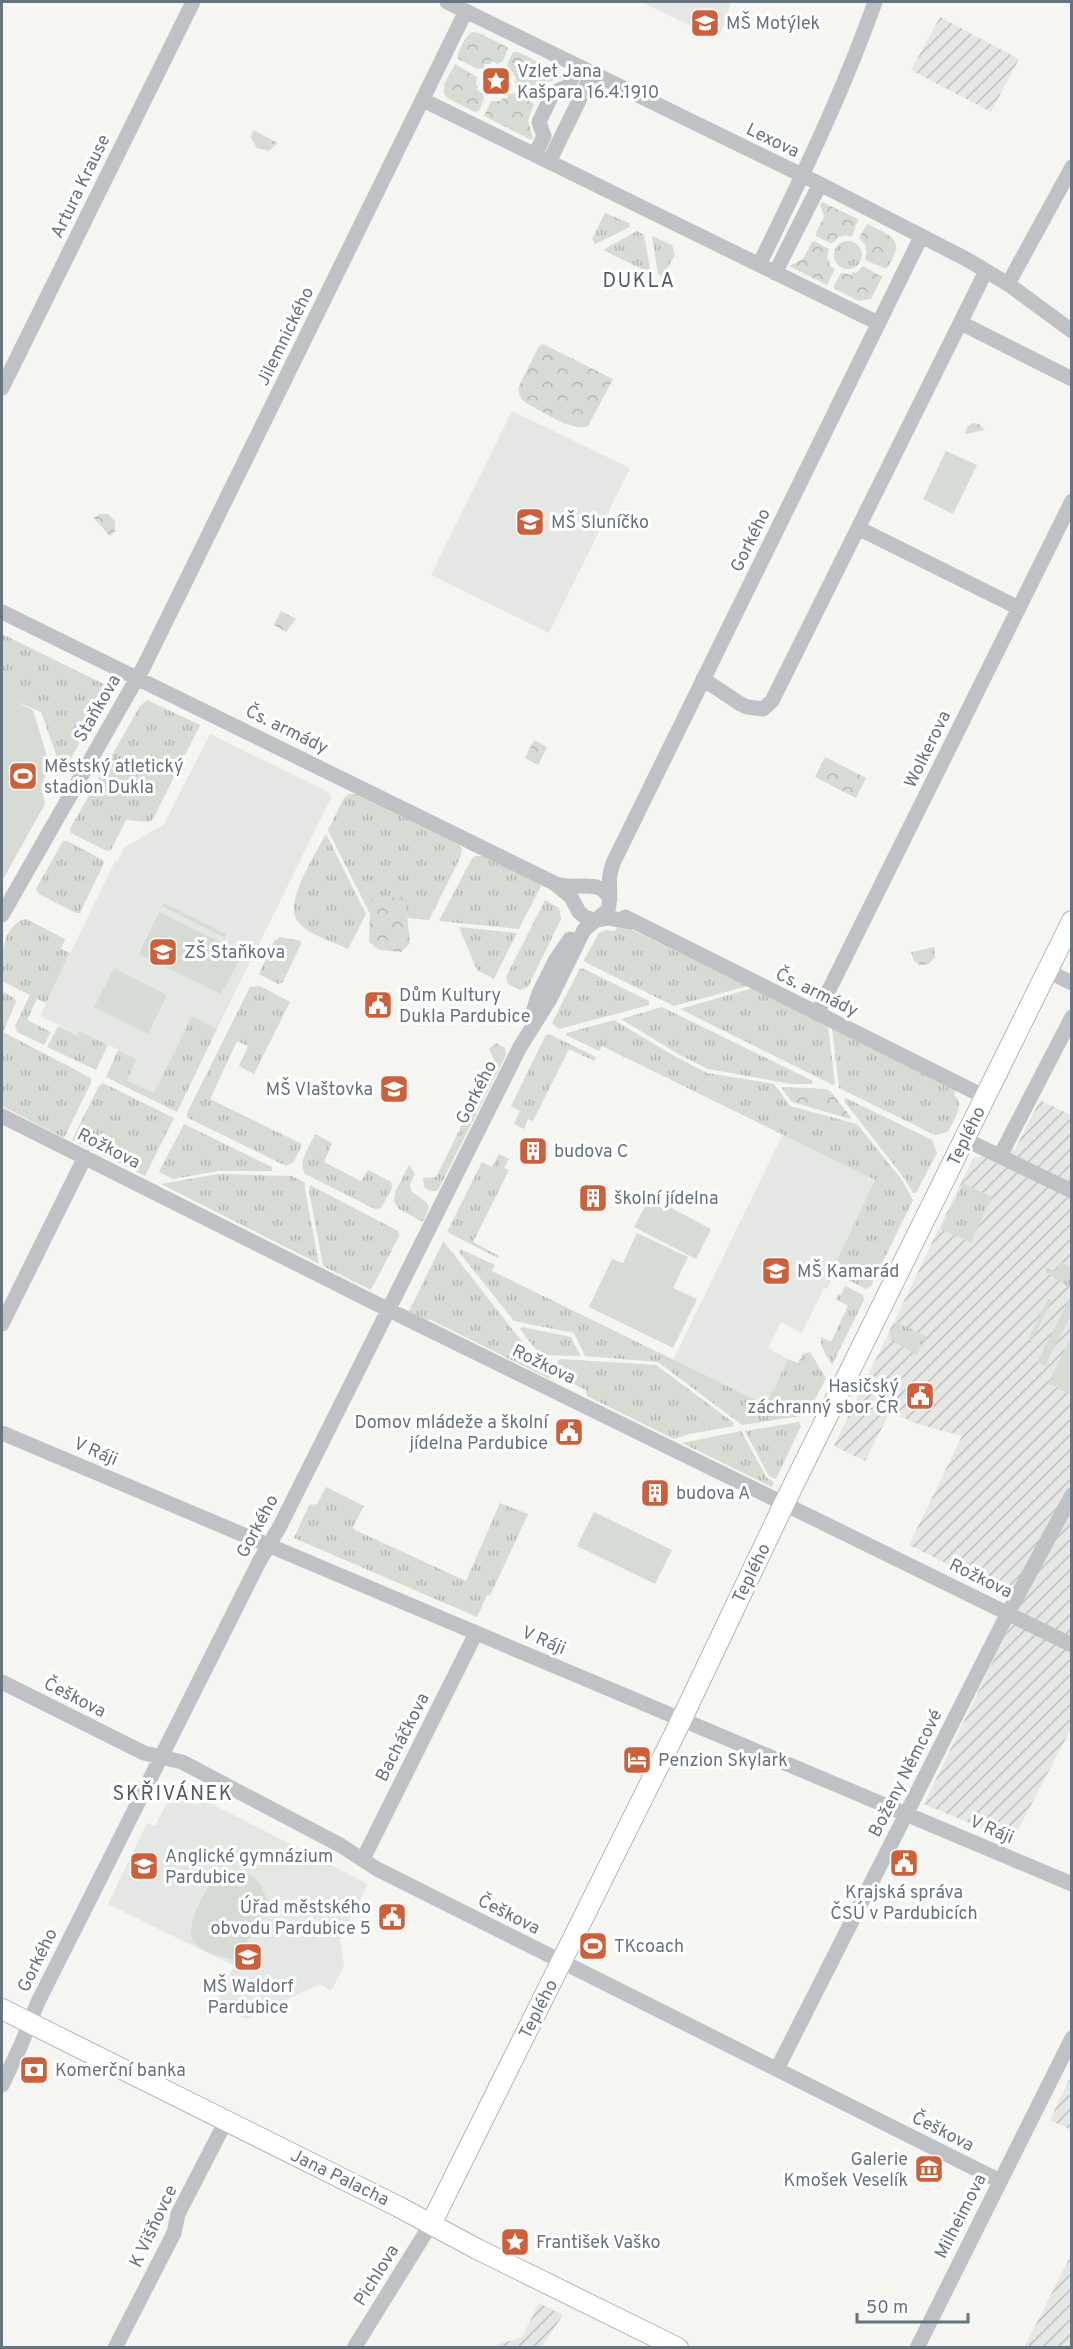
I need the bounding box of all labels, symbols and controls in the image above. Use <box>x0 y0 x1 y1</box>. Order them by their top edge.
school or university icon: MŠ Motýlek <box>689 7 721 39</box>
place label: MŠ Motýlek <box>726 11 820 36</box>
place label: Vzlet Jana Kašpara 16.4.1910 <box>517 61 659 105</box>
place icon: Vzlet Jana Kašpara 16.4.1910 <box>480 65 512 97</box>
street label: Lexova <box>742 119 803 164</box>
street label: Artura Krause <box>46 131 116 242</box>
district label: DUKLA <box>602 269 676 295</box>
street label: Jilemnického <box>252 283 320 390</box>
street label: Gorkého <box>726 505 777 576</box>
school or university icon: MŠ Sluníčko <box>514 506 546 538</box>
place label: MŠ Sluníčko <box>551 510 649 535</box>
street label: Staňkova <box>70 671 127 747</box>
street label: Čs. armády <box>241 699 332 760</box>
street label: Wolkerova <box>900 707 957 792</box>
place label: Městský atletický stadion Dukla <box>44 756 183 800</box>
sports icon: Městský atletický stadion Dukla <box>7 760 39 792</box>
school or university icon: ZŠ Staňkova <box>147 936 179 968</box>
place label: ZŠ Staňkova <box>184 940 285 965</box>
street label: Čs. armády <box>771 962 862 1023</box>
place label: Dům Kultury Dukla Pardubice <box>399 985 530 1029</box>
public building icon: Dům Kultury Dukla Pardubice <box>362 989 394 1021</box>
street label: Gorkého <box>452 1057 503 1128</box>
school or university icon: MŠ Vlaštovka <box>378 1073 410 1105</box>
place label: MŠ Vlaštovka <box>266 1077 373 1102</box>
street label: Teplého <box>943 1103 992 1170</box>
street label: Rožkova <box>73 1124 144 1175</box>
building icon: budova C <box>517 1135 549 1167</box>
place label: budova C <box>554 1141 628 1164</box>
building icon: školní jídelna <box>577 1182 609 1214</box>
place label: školní jídelna <box>614 1188 719 1211</box>
school or university icon: MŠ Kamarád <box>760 1255 792 1287</box>
place label: MŠ Kamarád <box>797 1259 899 1284</box>
street label: Rožkova <box>508 1340 579 1391</box>
place label: Hasičský záchranný sbor ČR <box>747 1376 899 1420</box>
public building icon: Hasičský záchranný sbor ČR <box>904 1380 936 1412</box>
place label: Domov mládeže a školní jídelna Pardubice <box>355 1412 549 1456</box>
public building icon: Domov mládeže a školní jídelna Pardubice <box>553 1416 585 1448</box>
street label: V Ráji <box>70 1433 121 1472</box>
building icon: budova A <box>639 1477 671 1509</box>
place label: budova A <box>676 1483 750 1506</box>
street label: Gorkého <box>232 1491 285 1562</box>
street label: Teplého <box>728 1540 777 1607</box>
street label: Rožkova <box>945 1554 1016 1605</box>
street label: V Ráji <box>518 1622 569 1661</box>
street label: Češkova <box>39 1671 110 1724</box>
street label: Bacháčkova <box>371 1689 436 1786</box>
street label: Boženy Němcové <box>864 1706 948 1841</box>
hotel icon: Penzion Skylark <box>621 1744 653 1776</box>
place label: Penzion Skylark <box>658 1750 788 1773</box>
district label: SKŘIVÁNEK <box>112 1780 234 1808</box>
street label: V Ráji <box>966 1811 1017 1850</box>
place label: Anglické gymnázium Pardubice <box>165 1846 333 1890</box>
public building icon: Krajská správa ČSÚ v Pardubicích <box>888 1847 920 1879</box>
school or university icon: Anglické gymnázium Pardubice <box>128 1850 160 1882</box>
place label: Krajská správa ČSÚ v Pardubicích <box>830 1882 978 1926</box>
street label: Češkova <box>473 1888 544 1941</box>
place label: Úřad městského obvodu Pardubice 5 <box>211 1895 371 1941</box>
public building icon: Úřad městského obvodu Pardubice 5 <box>376 1901 408 1933</box>
street label: Gorkého <box>13 1925 64 1996</box>
sports icon: TKcoach <box>577 1930 609 1962</box>
place label: TKcoach <box>614 1936 684 1959</box>
school or university icon: MŠ Waldorf Pardubice <box>232 1941 264 1973</box>
place label: MŠ Waldorf Pardubice <box>202 1974 294 2020</box>
street label: Teplého <box>515 1976 564 2043</box>
bank icon: Komerční banka <box>18 2054 50 2086</box>
place label: Komerční banka <box>55 2060 186 2083</box>
street label: Češkova <box>907 2105 978 2158</box>
street label: Jana Palacha <box>286 2145 392 2212</box>
place label: Galerie Kmošek Veselík <box>783 2149 908 2193</box>
museum icon: Galerie Kmošek Veselík <box>913 2153 945 2185</box>
street label: Milheimova <box>930 2170 993 2263</box>
street label: K Višňovce <box>125 2182 183 2271</box>
place icon: František Vaško <box>499 2226 531 2258</box>
place label: František Vaško <box>536 2232 660 2255</box>
street label: Pichlova <box>349 2241 405 2311</box>
scale bar <box>857 2286 968 2324</box>
text: 50 m <box>866 2297 908 2320</box>

